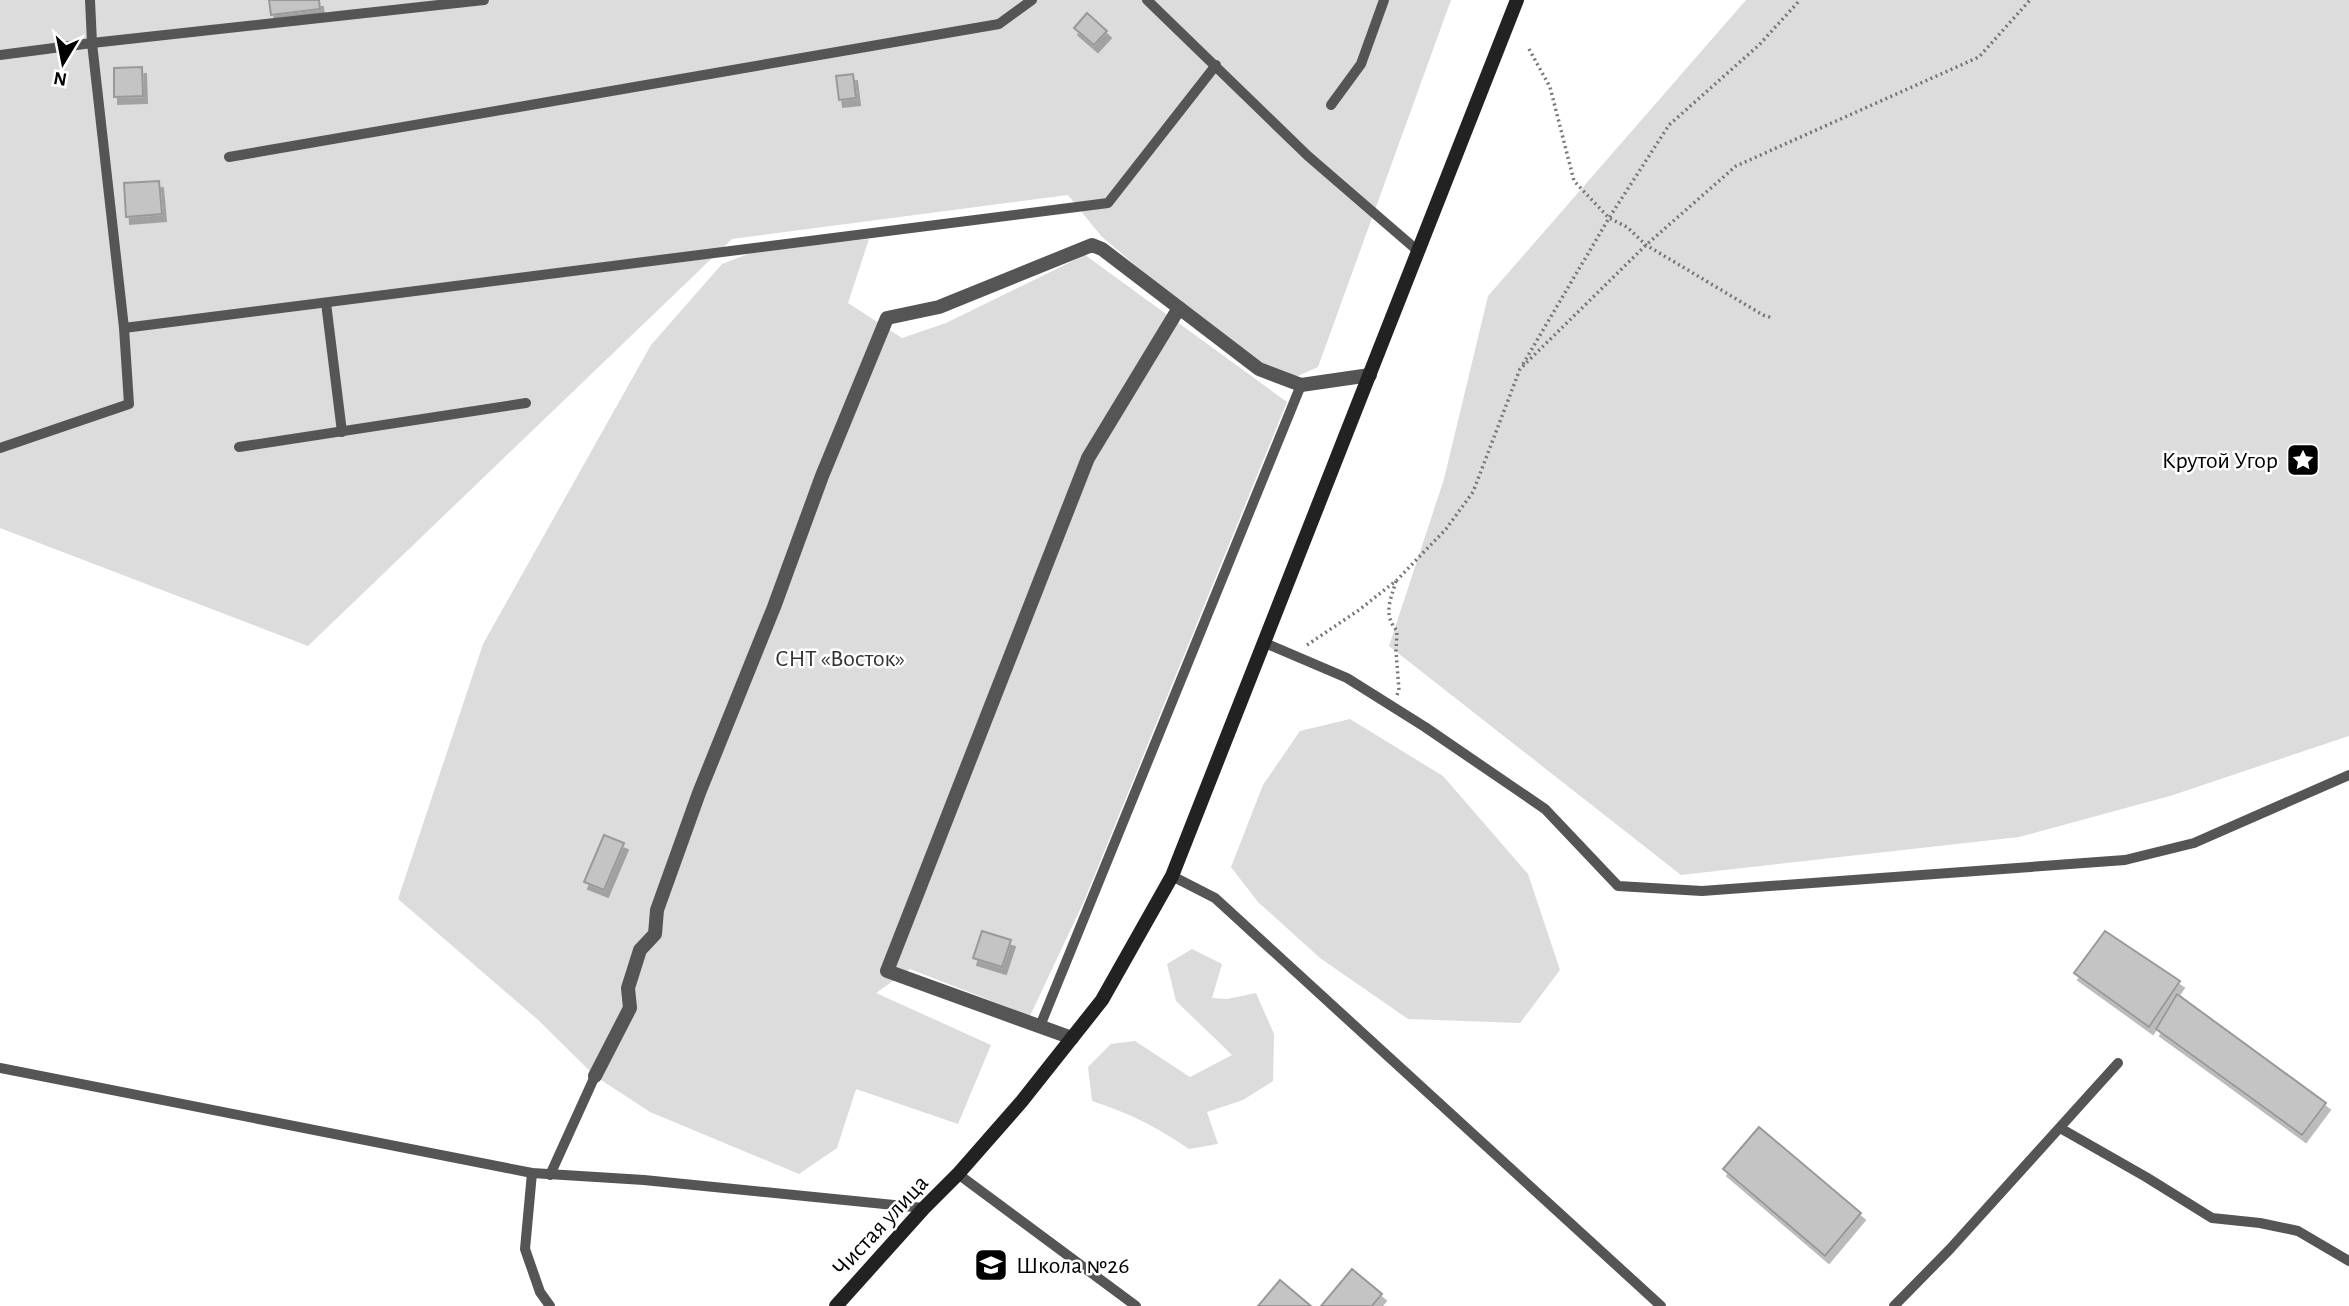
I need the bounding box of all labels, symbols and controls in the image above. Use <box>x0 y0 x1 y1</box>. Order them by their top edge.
north arrow <box>28 28 98 98</box>
text: N <box>52 68 68 89</box>
place icon: Крутой Угор <box>2284 441 2322 479</box>
place label: Крутой Угор <box>2162 449 2278 473</box>
park label: СНТ «Восток» <box>775 647 905 671</box>
street label: Чистая улица <box>828 1171 933 1281</box>
school or university icon: Школа №26 <box>972 1246 1010 1284</box>
place label: Школа №26 <box>1016 1254 1129 1278</box>

